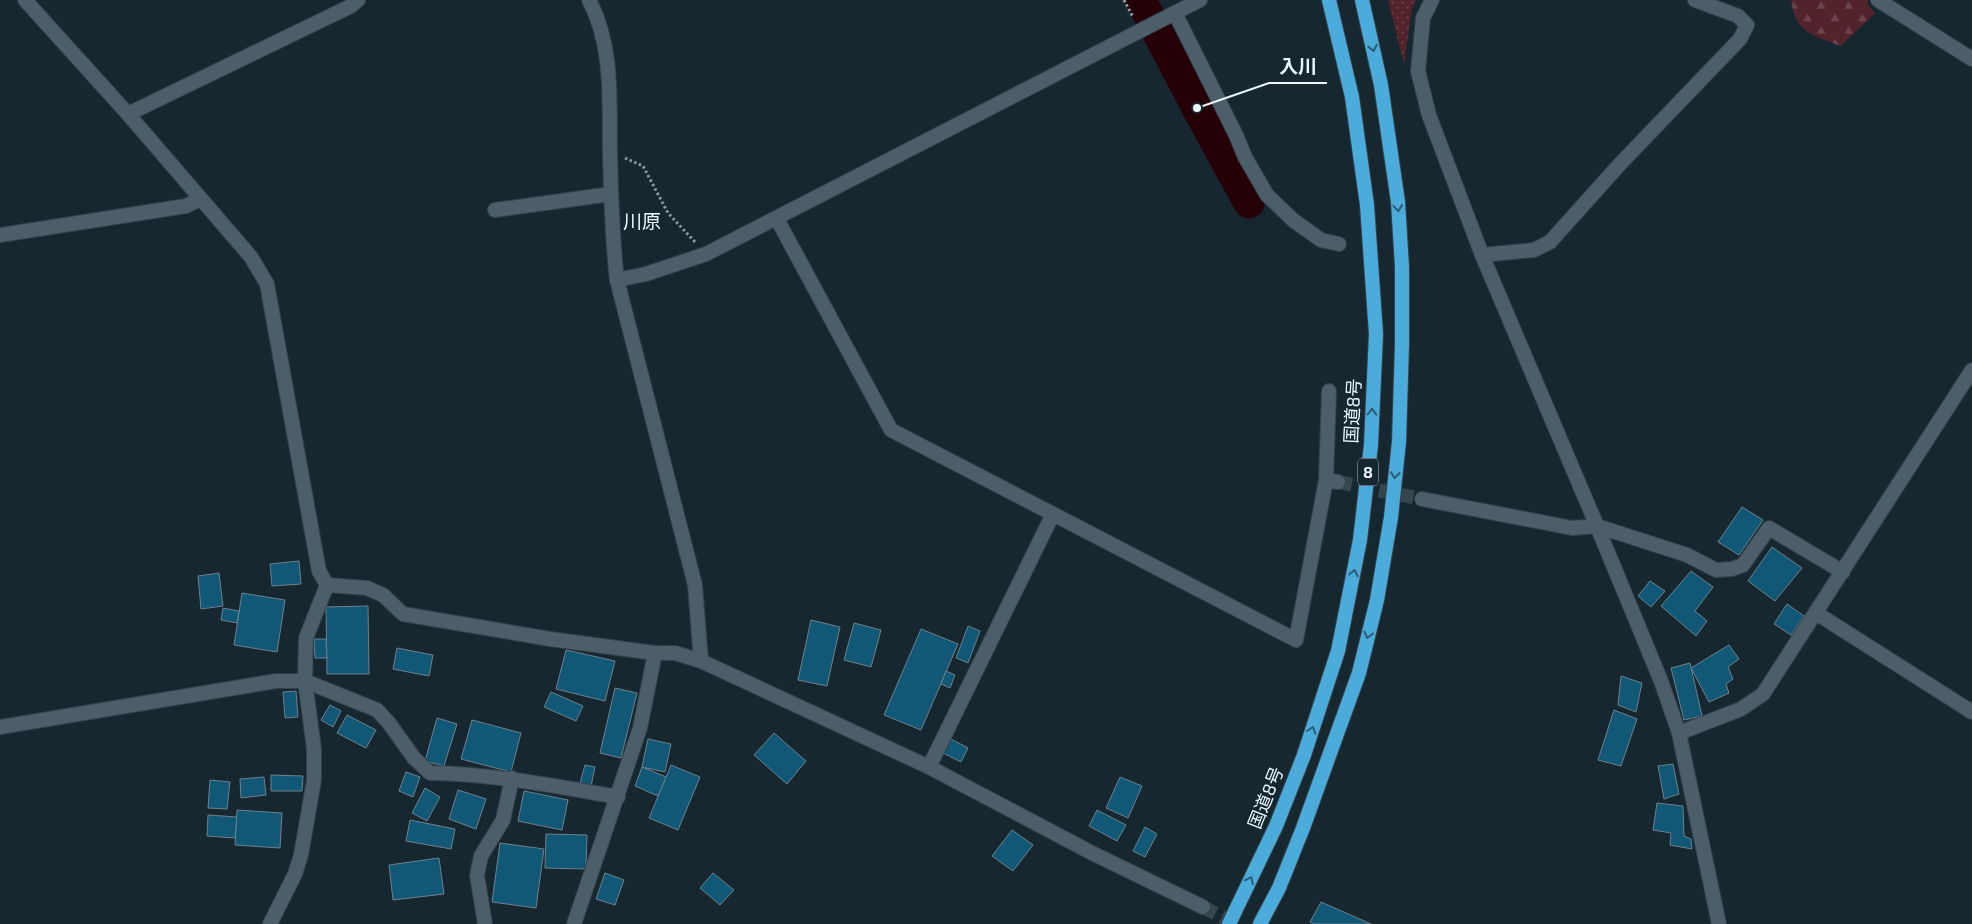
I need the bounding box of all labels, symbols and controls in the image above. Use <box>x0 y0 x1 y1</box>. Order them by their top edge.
one-way arrow <box>1367 43 1378 52</box>
callout: 入川 <box>1269 49 1327 83</box>
text: 入川 <box>1279 54 1317 77</box>
one-way arrow <box>1392 204 1403 212</box>
district label: 川原 <box>623 209 661 232</box>
street label: 国道8号 <box>1339 378 1365 444</box>
one-way arrow <box>1367 408 1378 416</box>
road number: 8 <box>1358 458 1378 486</box>
one-way arrow <box>1390 471 1401 479</box>
one-way arrow <box>1348 569 1359 577</box>
one-way arrow <box>1363 631 1374 640</box>
one-way arrow <box>1306 726 1316 734</box>
street label: 国道8号 <box>1243 763 1287 832</box>
one-way arrow <box>1244 876 1255 885</box>

